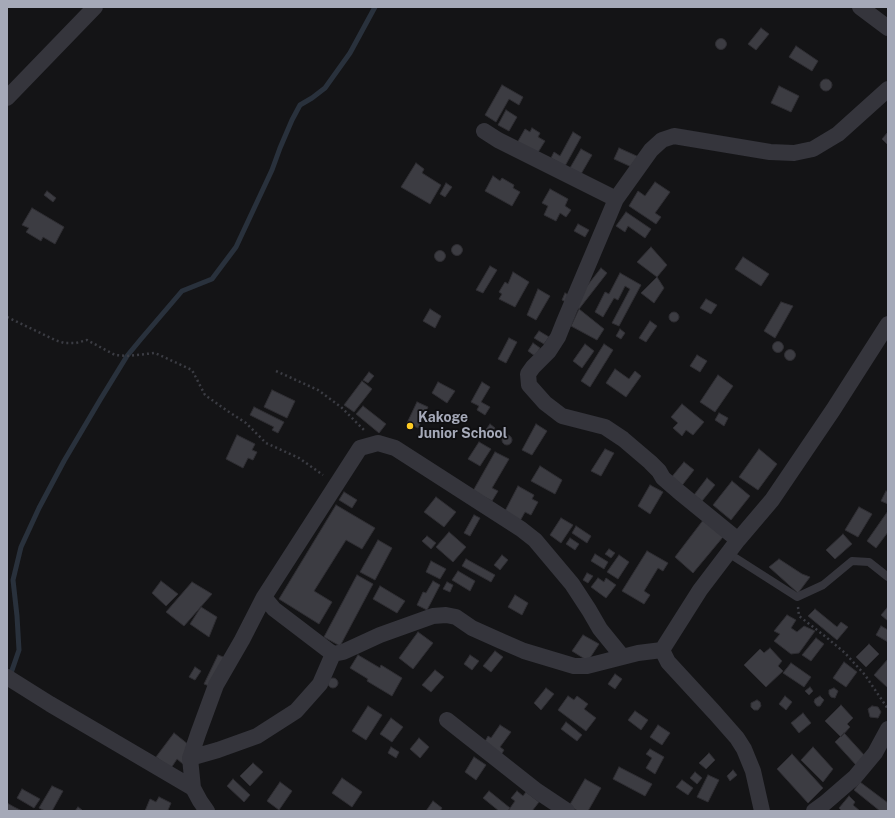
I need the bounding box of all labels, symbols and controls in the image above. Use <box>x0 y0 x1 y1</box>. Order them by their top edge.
place label: Kakoge Junior School <box>418 410 507 442</box>
marker: Kakoge Junior School <box>405 421 415 431</box>

